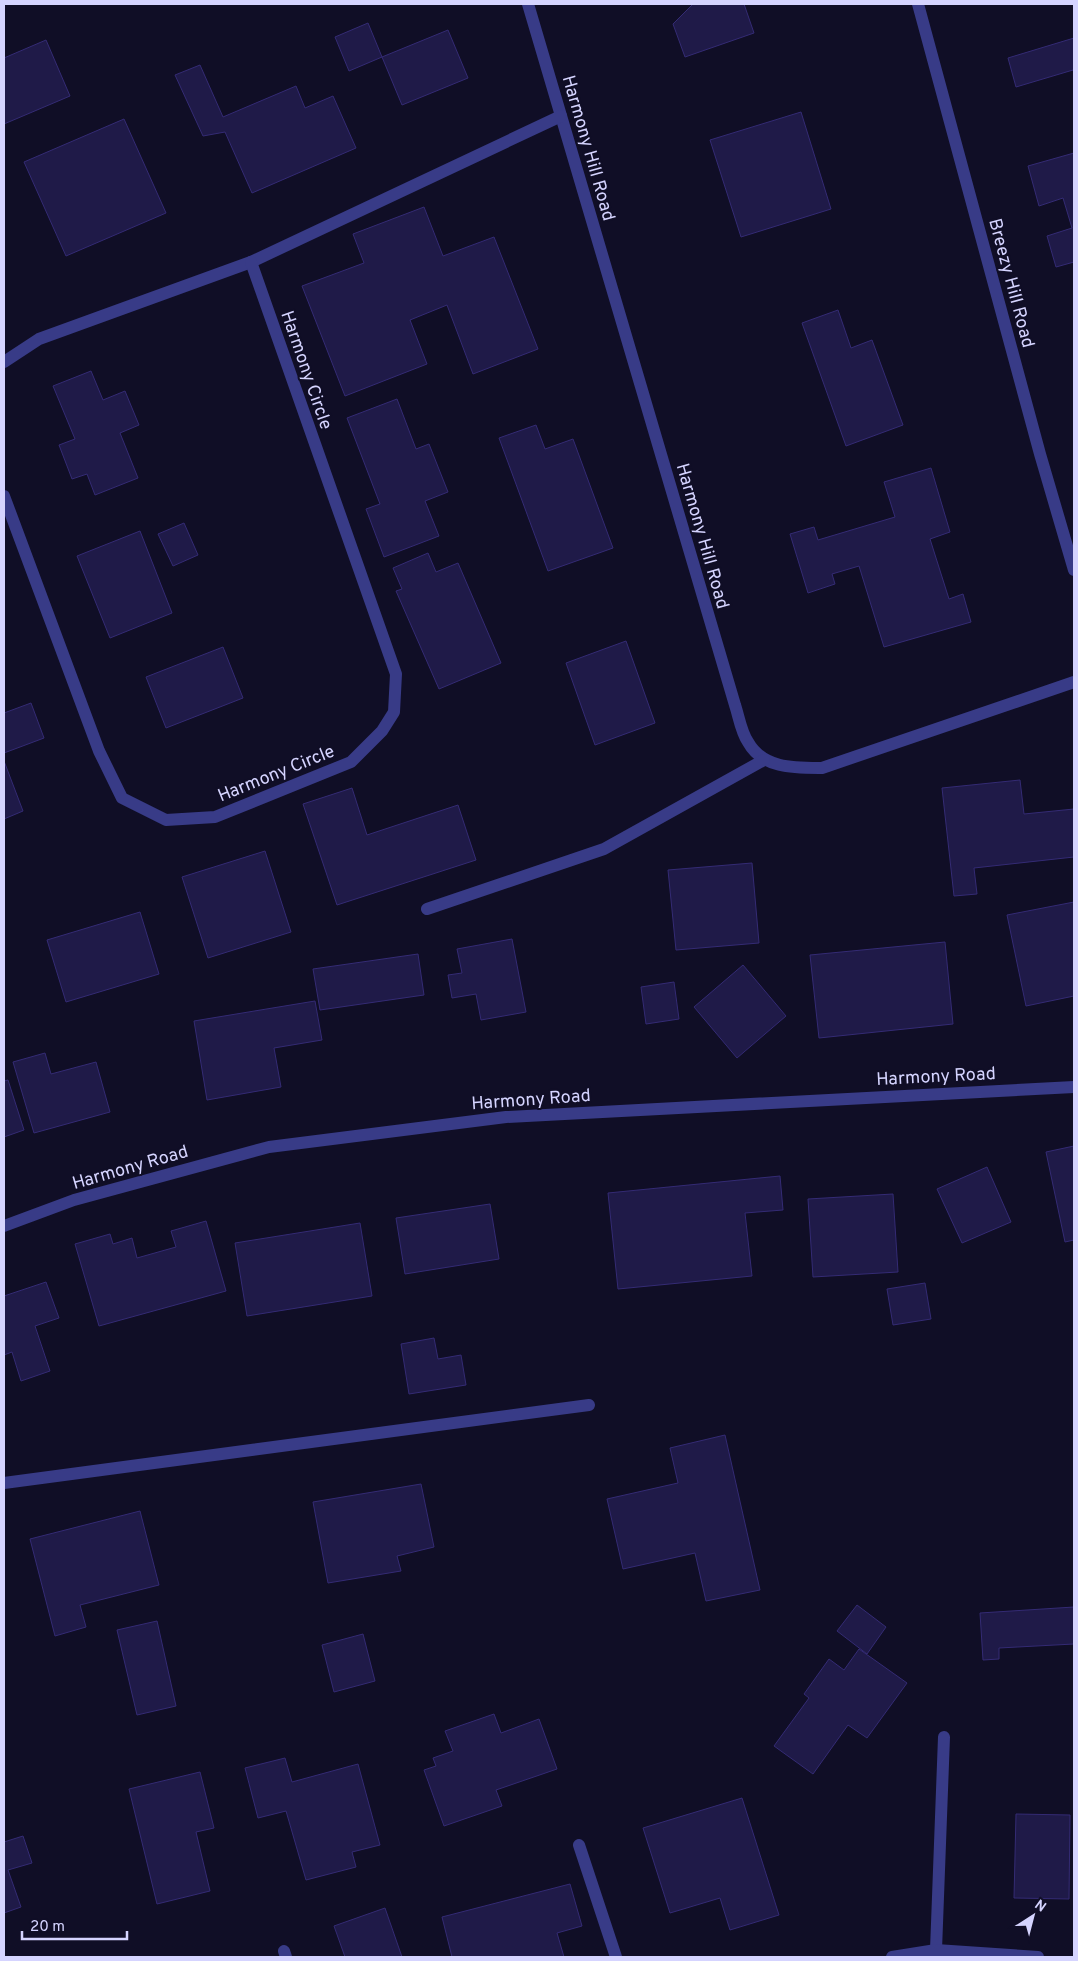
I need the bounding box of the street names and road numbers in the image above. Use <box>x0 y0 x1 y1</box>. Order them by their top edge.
street label: Harmony Hill Road <box>556 73 619 224</box>
street label: Breezy Hill Road <box>982 216 1039 351</box>
street label: Harmony Circle <box>274 308 337 433</box>
street label: Harmony Hill Road <box>670 461 733 612</box>
street label: Harmony Circle <box>215 740 338 808</box>
street label: Harmony Road <box>876 1063 996 1092</box>
street label: Harmony Road <box>471 1085 592 1116</box>
street label: Harmony Road <box>70 1141 191 1196</box>

